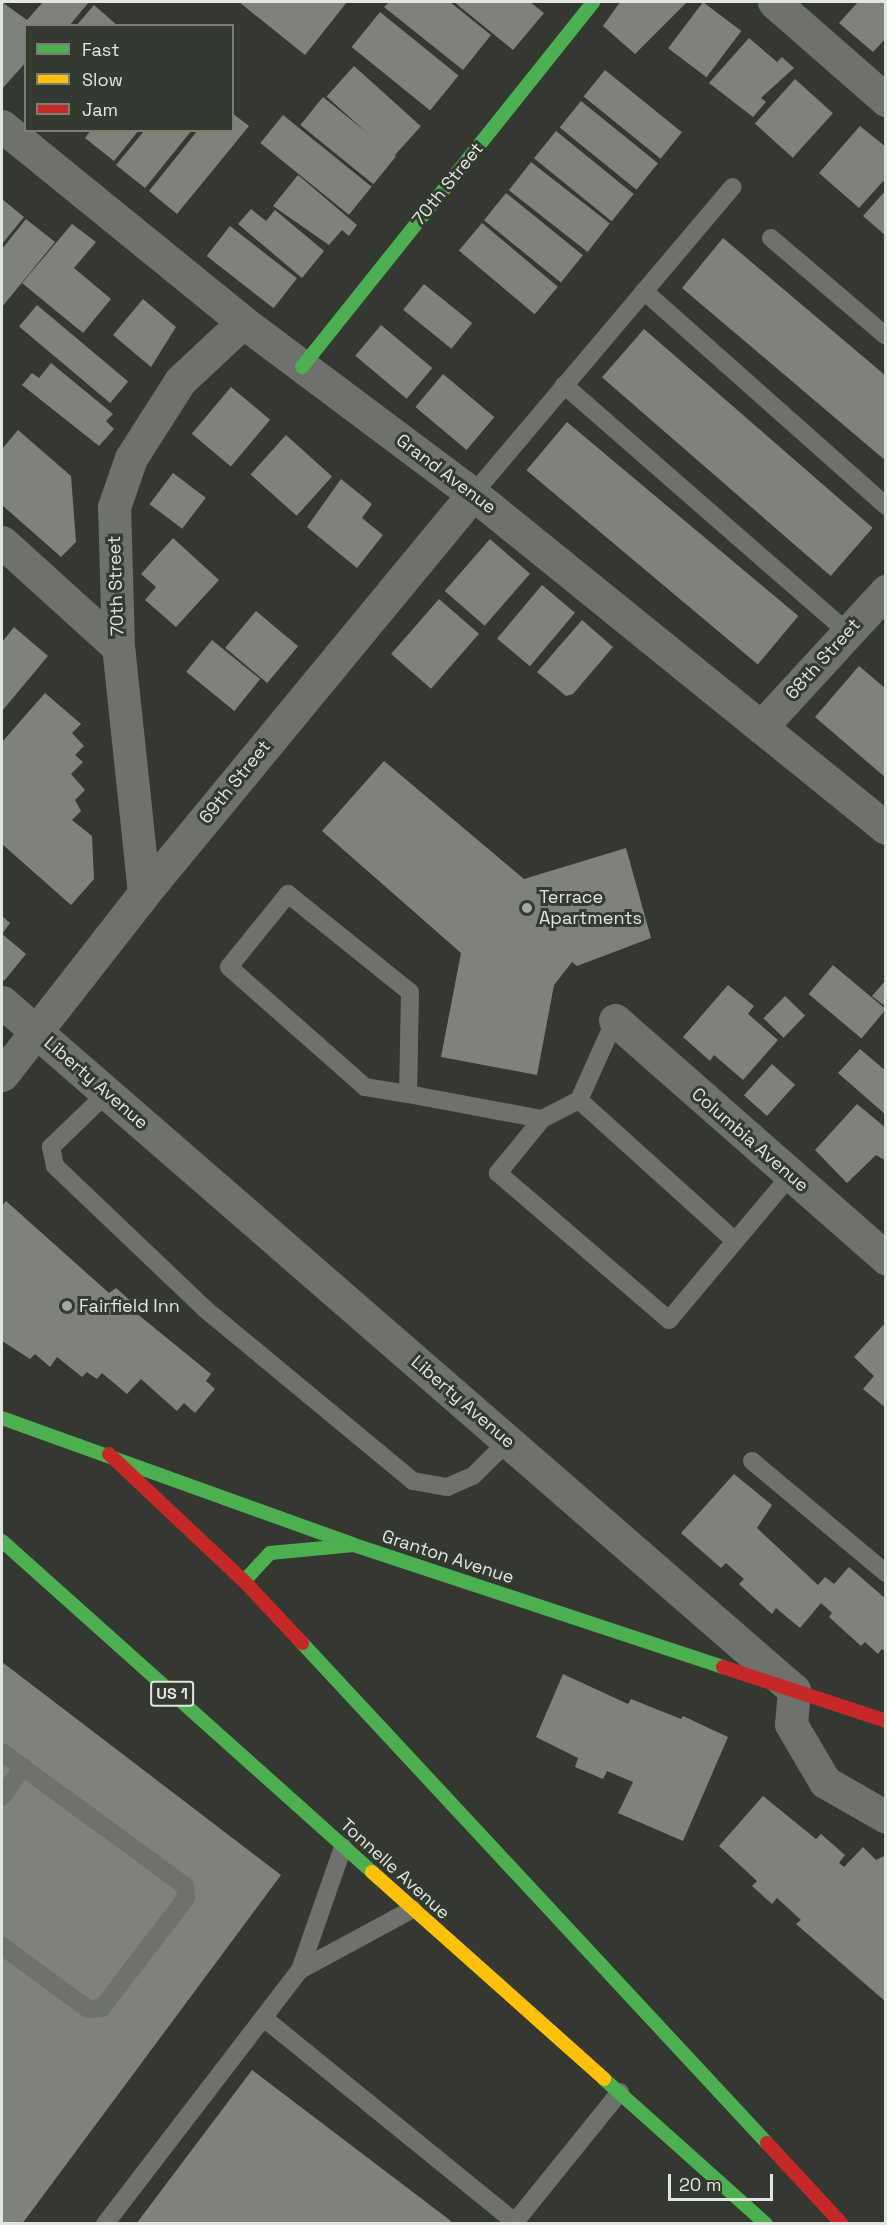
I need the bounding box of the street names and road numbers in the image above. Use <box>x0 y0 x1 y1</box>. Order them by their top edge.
street label: 70th Street <box>408 138 488 230</box>
street label: Grand Avenue <box>392 429 500 519</box>
street label: 70th Street <box>103 535 129 637</box>
street label: 68th Street <box>781 614 865 704</box>
street label: 69th Street <box>195 736 275 828</box>
street label: Liberty Avenue <box>40 1032 152 1134</box>
street label: Columbia Avenue <box>687 1083 813 1197</box>
street label: Liberty Avenue <box>407 1351 519 1453</box>
street label: Granton Avenue <box>379 1525 517 1589</box>
road number: US 1 <box>150 1681 195 1707</box>
street label: Tonnelle Avenue <box>336 1814 454 1924</box>

